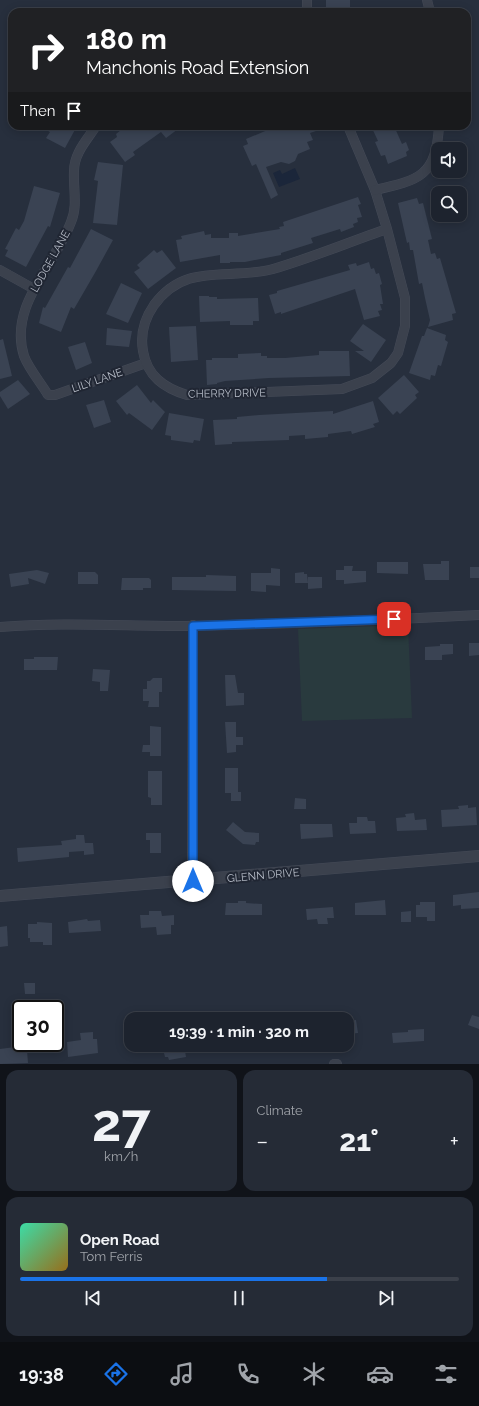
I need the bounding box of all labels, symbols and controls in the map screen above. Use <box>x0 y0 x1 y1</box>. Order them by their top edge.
text: 180 m <box>86 23 167 56</box>
icon: right <box>20 24 72 76</box>
text: Manchonis Road Extension <box>86 57 309 78</box>
icon: arrive <box>63 100 85 122</box>
text: Then <box>20 102 55 120</box>
map controls <box>431 142 467 222</box>
button: sound <box>431 142 467 178</box>
button: search <box>431 186 467 222</box>
street label: LODGE LANE <box>28 228 73 294</box>
street label: LILY LANE <box>70 366 125 395</box>
street label: CHERRY DRIVE <box>188 386 266 401</box>
pin <box>377 602 411 636</box>
icon: arrive <box>383 608 405 630</box>
position arrow <box>172 860 214 902</box>
street label: GLENN DRIVE <box>226 866 300 885</box>
speed limit sign: 30 <box>12 1000 64 1052</box>
text: 19:39 · 1 min · 320 m <box>169 1023 309 1041</box>
text: 27 <box>92 1092 151 1153</box>
text: Climate <box>257 1103 303 1118</box>
text: 21° <box>339 1123 379 1158</box>
text: − <box>257 1128 268 1154</box>
text: + <box>450 1128 459 1154</box>
text: km/h <box>104 1149 138 1164</box>
text: Open Road <box>80 1231 160 1249</box>
text: Tom Ferris <box>80 1249 143 1264</box>
icon: previous <box>82 1287 104 1309</box>
icon: pause <box>228 1287 250 1309</box>
icon: next <box>375 1287 397 1309</box>
icon: directions <box>102 1360 130 1388</box>
icon: music <box>168 1360 196 1388</box>
icon: phone <box>234 1360 262 1388</box>
icon: climate <box>300 1360 328 1388</box>
icon: car <box>366 1360 394 1388</box>
icon: filters <box>432 1360 460 1388</box>
text: 19:38 <box>19 1364 64 1385</box>

